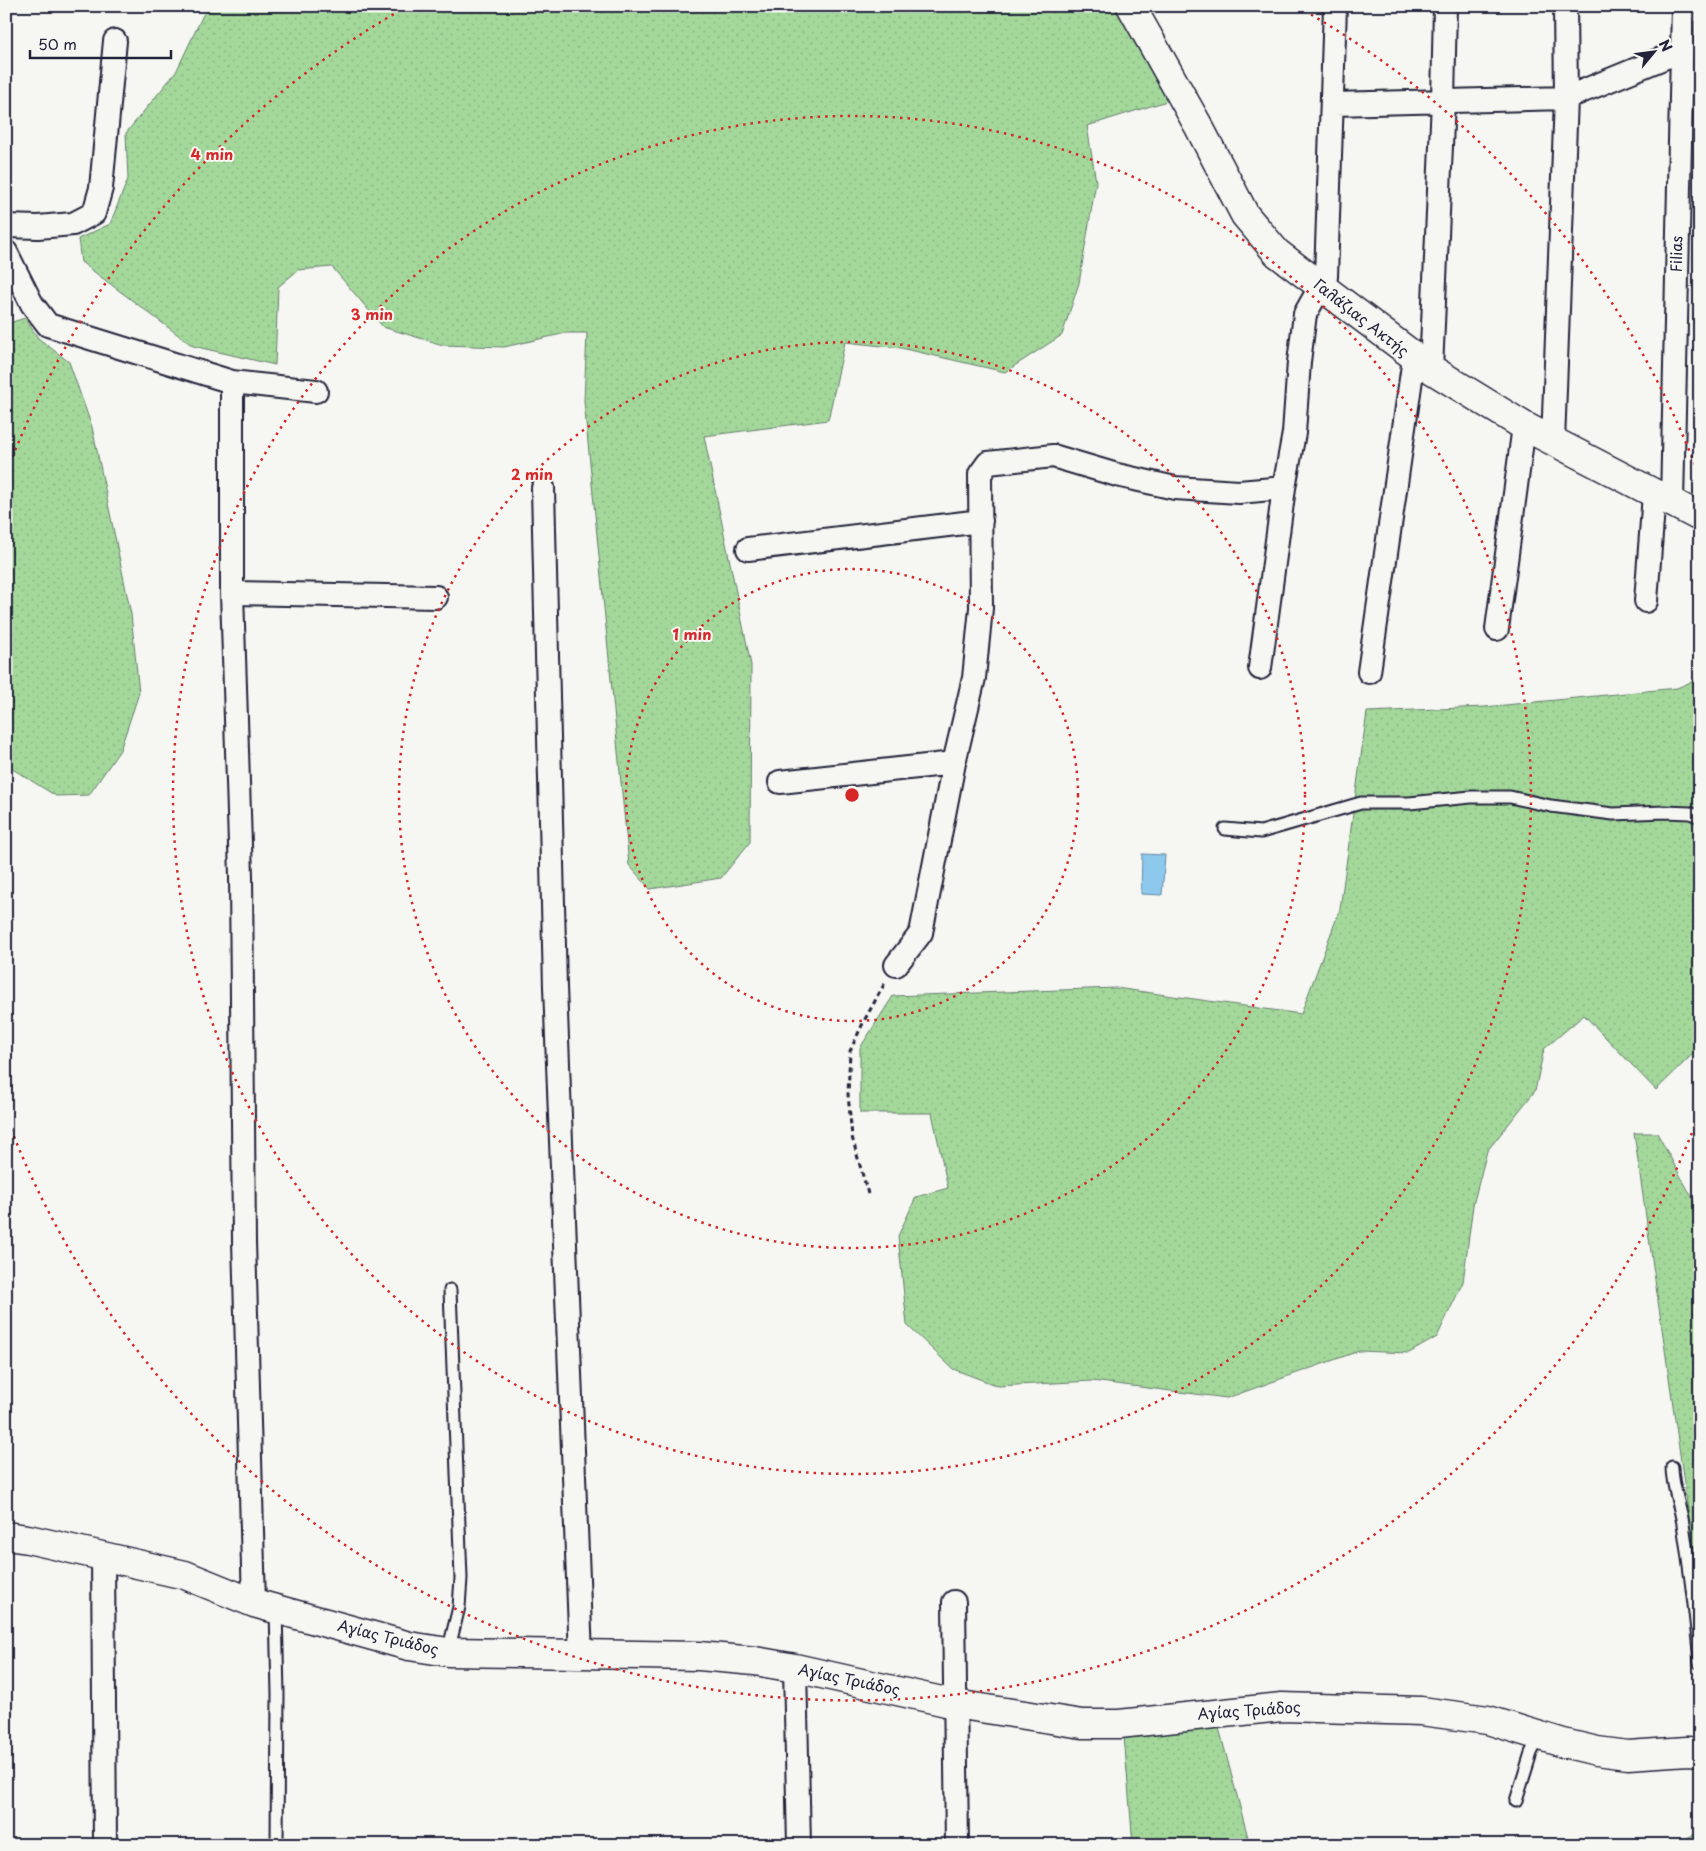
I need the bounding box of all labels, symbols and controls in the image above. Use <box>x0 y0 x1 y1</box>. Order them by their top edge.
scale bar <box>30 28 171 60</box>
north arrow <box>1628 28 1678 78</box>
text: 50 m <box>38 32 77 55</box>
text: N <box>1654 36 1678 55</box>
text: 4 min <box>191 142 233 165</box>
street label: Filias <box>1664 235 1687 272</box>
street label: Γαλάζιας Ακτής <box>1309 272 1415 362</box>
text: 3 min <box>351 302 393 325</box>
text: 2 min <box>511 462 553 485</box>
text: 1 min <box>673 622 711 645</box>
centre of rings <box>843 786 861 804</box>
street label: Αγίας Τριάδος <box>335 1613 442 1660</box>
street label: Αγίας Τριάδος <box>796 1657 903 1701</box>
street label: Αγίας Τριάδος <box>1197 1694 1302 1725</box>

